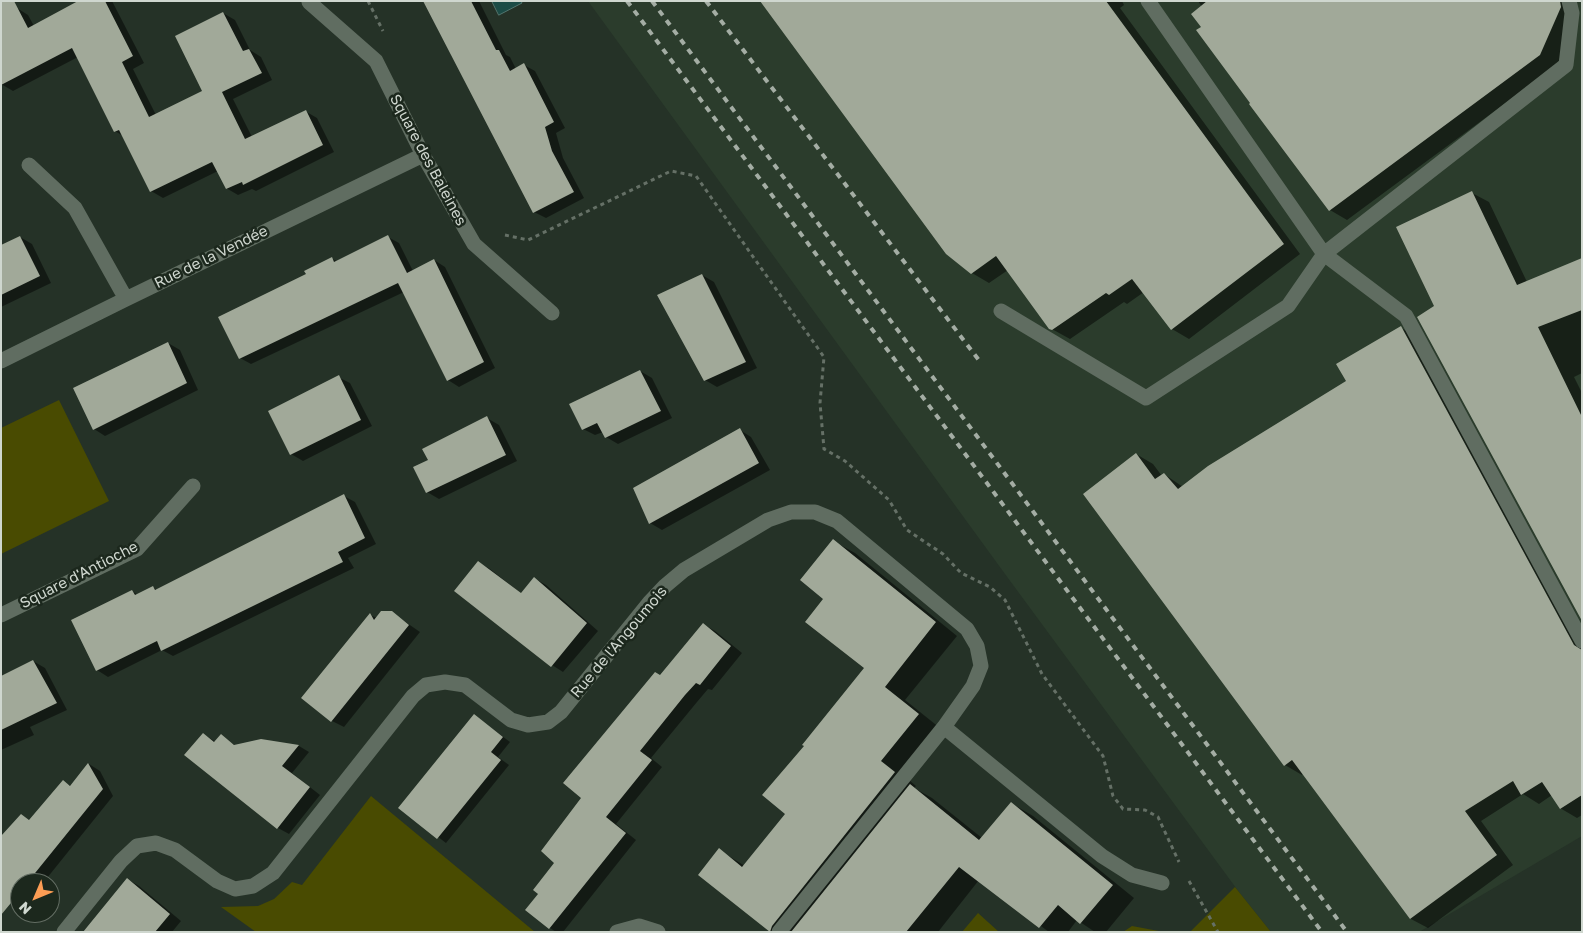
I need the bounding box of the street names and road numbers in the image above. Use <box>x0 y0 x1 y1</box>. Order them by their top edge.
street label: Square des Baleines <box>386 91 470 229</box>
street label: Rue de la Vendée <box>151 222 271 292</box>
street label: Square d'Antioche <box>17 537 141 613</box>
street label: Rue de l'Angoumois <box>567 583 671 701</box>

